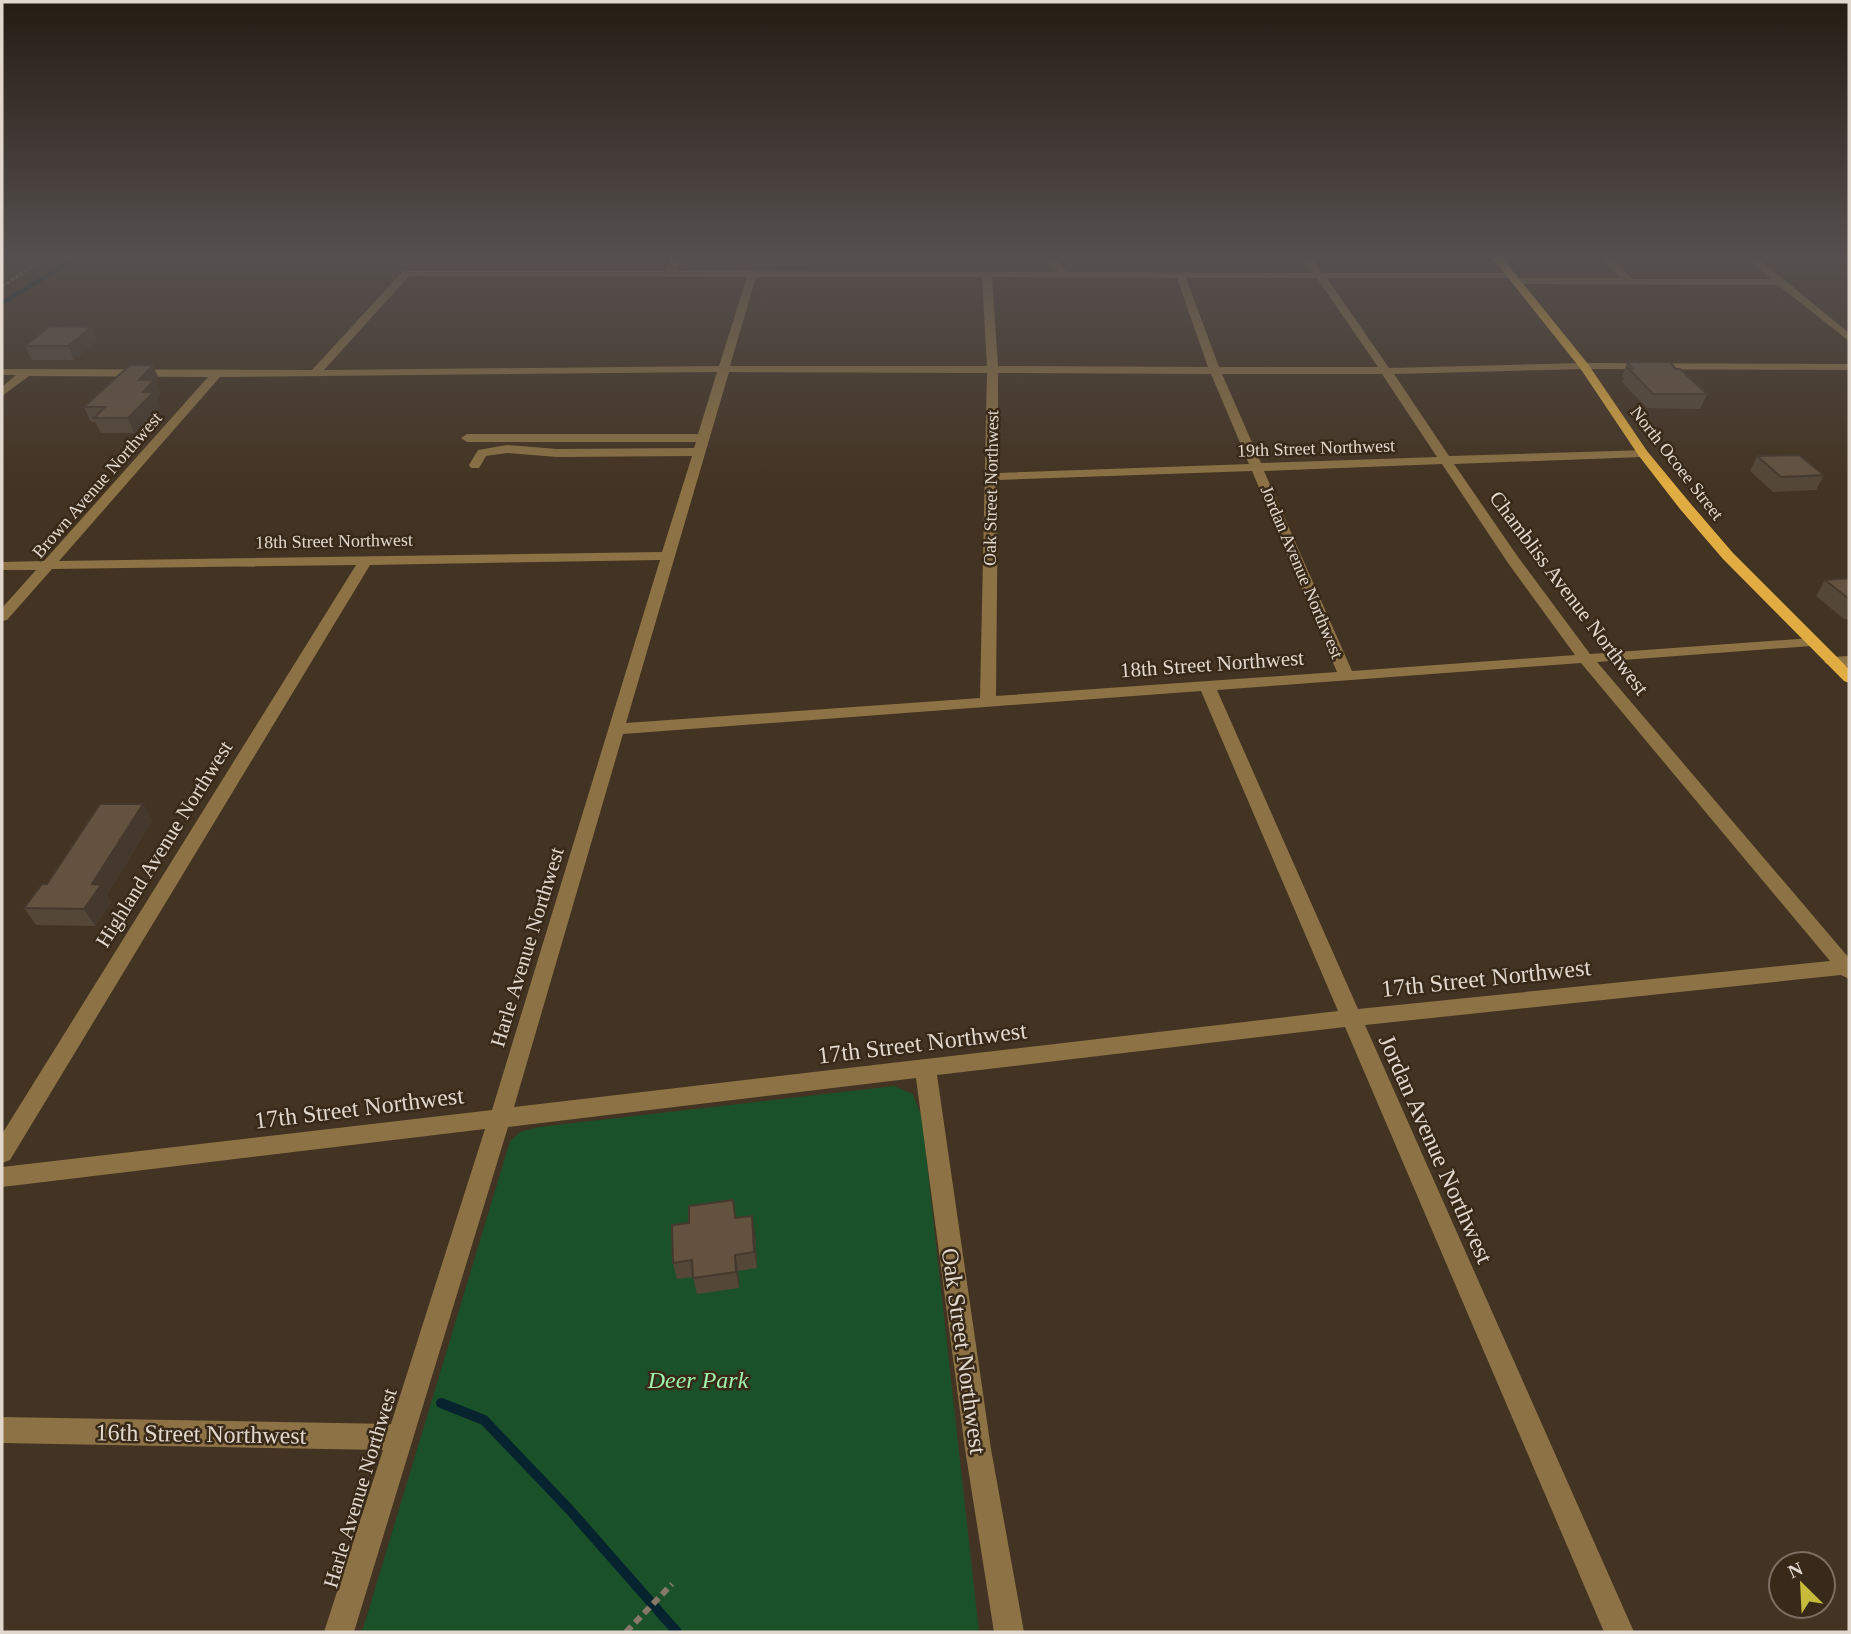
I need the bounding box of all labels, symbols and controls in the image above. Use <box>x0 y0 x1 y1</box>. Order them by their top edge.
street label: North Ocoee Street <box>1626 402 1728 524</box>
street label: Brown Avenue Northwest <box>28 408 166 562</box>
street label: Oak Street Northwest <box>980 410 1002 566</box>
street label: 19th Street Northwest <box>1237 435 1395 461</box>
street label: Jordan Avenue Northwest <box>1257 483 1347 661</box>
street label: Chambliss Avenue Northwest <box>1484 486 1654 700</box>
street label: 18th Street Northwest <box>255 530 413 552</box>
street label: 18th Street Northwest <box>1119 646 1305 682</box>
street label: Highland Avenue Northwest <box>91 736 238 952</box>
street label: Harle Avenue Northwest <box>485 844 569 1050</box>
street label: 17th Street Northwest <box>1380 954 1592 1002</box>
street label: 17th Street Northwest <box>816 1017 1028 1069</box>
street label: Jordan Avenue Northwest <box>1374 1031 1498 1268</box>
street label: 17th Street Northwest <box>253 1082 465 1134</box>
street label: Oak Street Northwest <box>937 1246 991 1456</box>
park label: Deer Park <box>647 1367 749 1393</box>
street label: Harle Avenue Northwest <box>318 1385 402 1591</box>
street label: 16th Street Northwest <box>95 1419 307 1449</box>
north arrow <box>1767 1550 1837 1620</box>
text: N <box>1785 1557 1806 1582</box>

